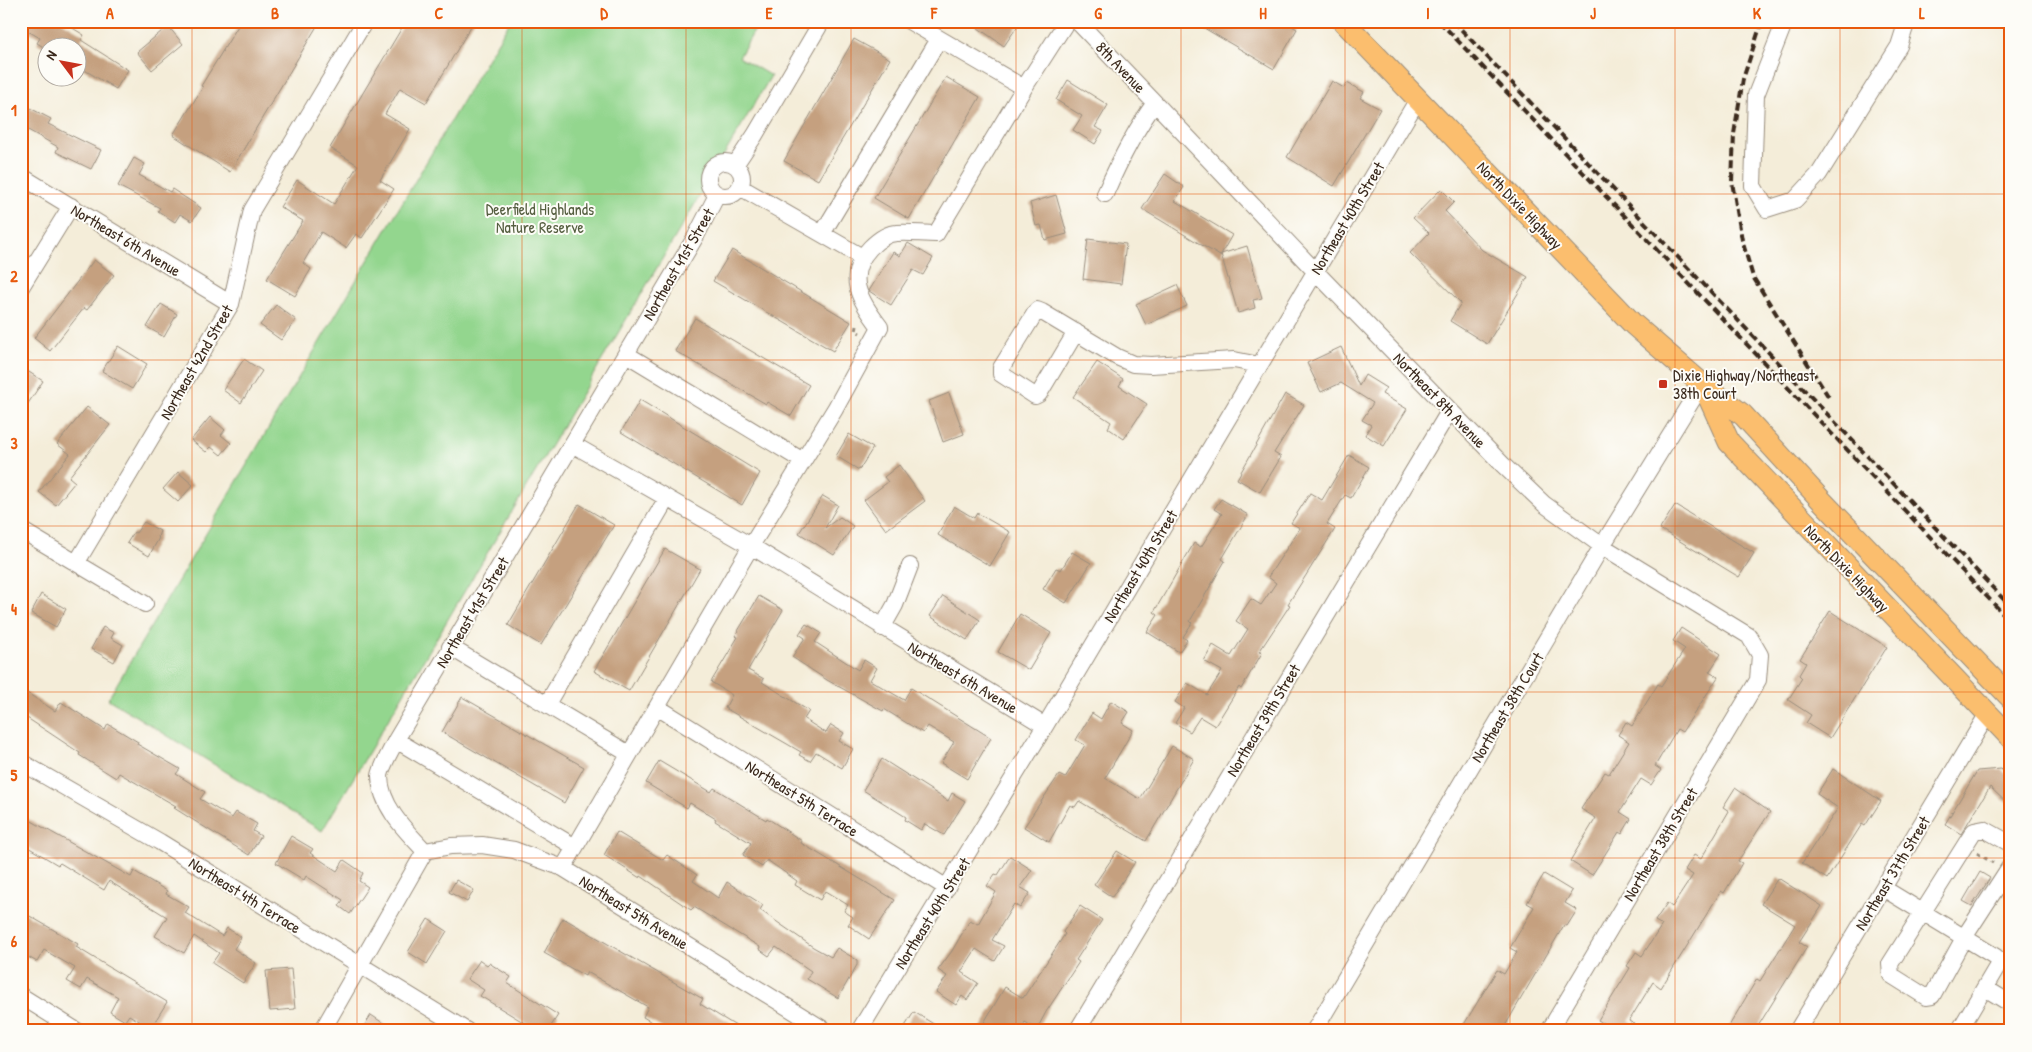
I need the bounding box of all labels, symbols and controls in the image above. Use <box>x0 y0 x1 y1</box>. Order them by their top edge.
text: A <box>106 2 114 24</box>
text: B <box>271 2 279 24</box>
text: C <box>435 2 444 24</box>
text: D <box>600 2 608 24</box>
text: E <box>765 2 773 24</box>
text: F <box>930 2 938 24</box>
text: G <box>1094 2 1102 24</box>
text: H <box>1259 2 1267 24</box>
text: I <box>1426 2 1430 24</box>
text: J <box>1590 2 1596 24</box>
text: K <box>1753 2 1762 24</box>
text: L <box>1919 2 1925 24</box>
street label: 8th Avenue <box>1091 37 1151 98</box>
north arrow <box>38 38 88 88</box>
text: N <box>41 46 61 63</box>
text: 1 <box>11 99 17 121</box>
street label: North Dixie Highway <box>1472 156 1568 254</box>
street label: Northeast 40th Street <box>1305 157 1390 278</box>
park label: Deerfield Highlands Nature Reserve <box>486 198 594 238</box>
street label: Northeast 6th Avenue <box>67 199 185 282</box>
street label: Northeast 41st Street <box>637 204 719 324</box>
text: 2 <box>10 265 18 287</box>
street label: Northeast 42nd Street <box>154 300 238 423</box>
street label: Northeast 8th Avenue <box>1389 347 1492 453</box>
place label: Dixie Highway/Northeast 38th Court <box>1673 364 1815 404</box>
marker: Dixie Highway/Northeast 38th Court <box>1657 378 1669 390</box>
text: 3 <box>10 432 18 454</box>
street label: Northeast 40th Street <box>1098 505 1183 626</box>
street label: North Dixie Highway <box>1799 519 1895 617</box>
street label: Northeast 41st Street <box>430 552 514 672</box>
text: 4 <box>11 598 17 620</box>
street label: Northeast 6th Avenue <box>904 636 1022 719</box>
street label: Northeast 38th Court <box>1465 648 1549 766</box>
street label: Northeast 39th Street <box>1221 659 1306 780</box>
street label: Northeast 5th Terrace <box>741 754 863 842</box>
text: 5 <box>11 764 18 786</box>
street label: Northeast 38th Street <box>1617 783 1703 905</box>
street label: Northeast 37th Street <box>1849 811 1935 934</box>
street label: Northeast 4th Terrace <box>185 852 306 939</box>
street label: Northeast 40th Street <box>889 853 975 973</box>
street label: Northeast 5th Avenue <box>575 870 693 955</box>
text: 6 <box>11 930 18 952</box>

